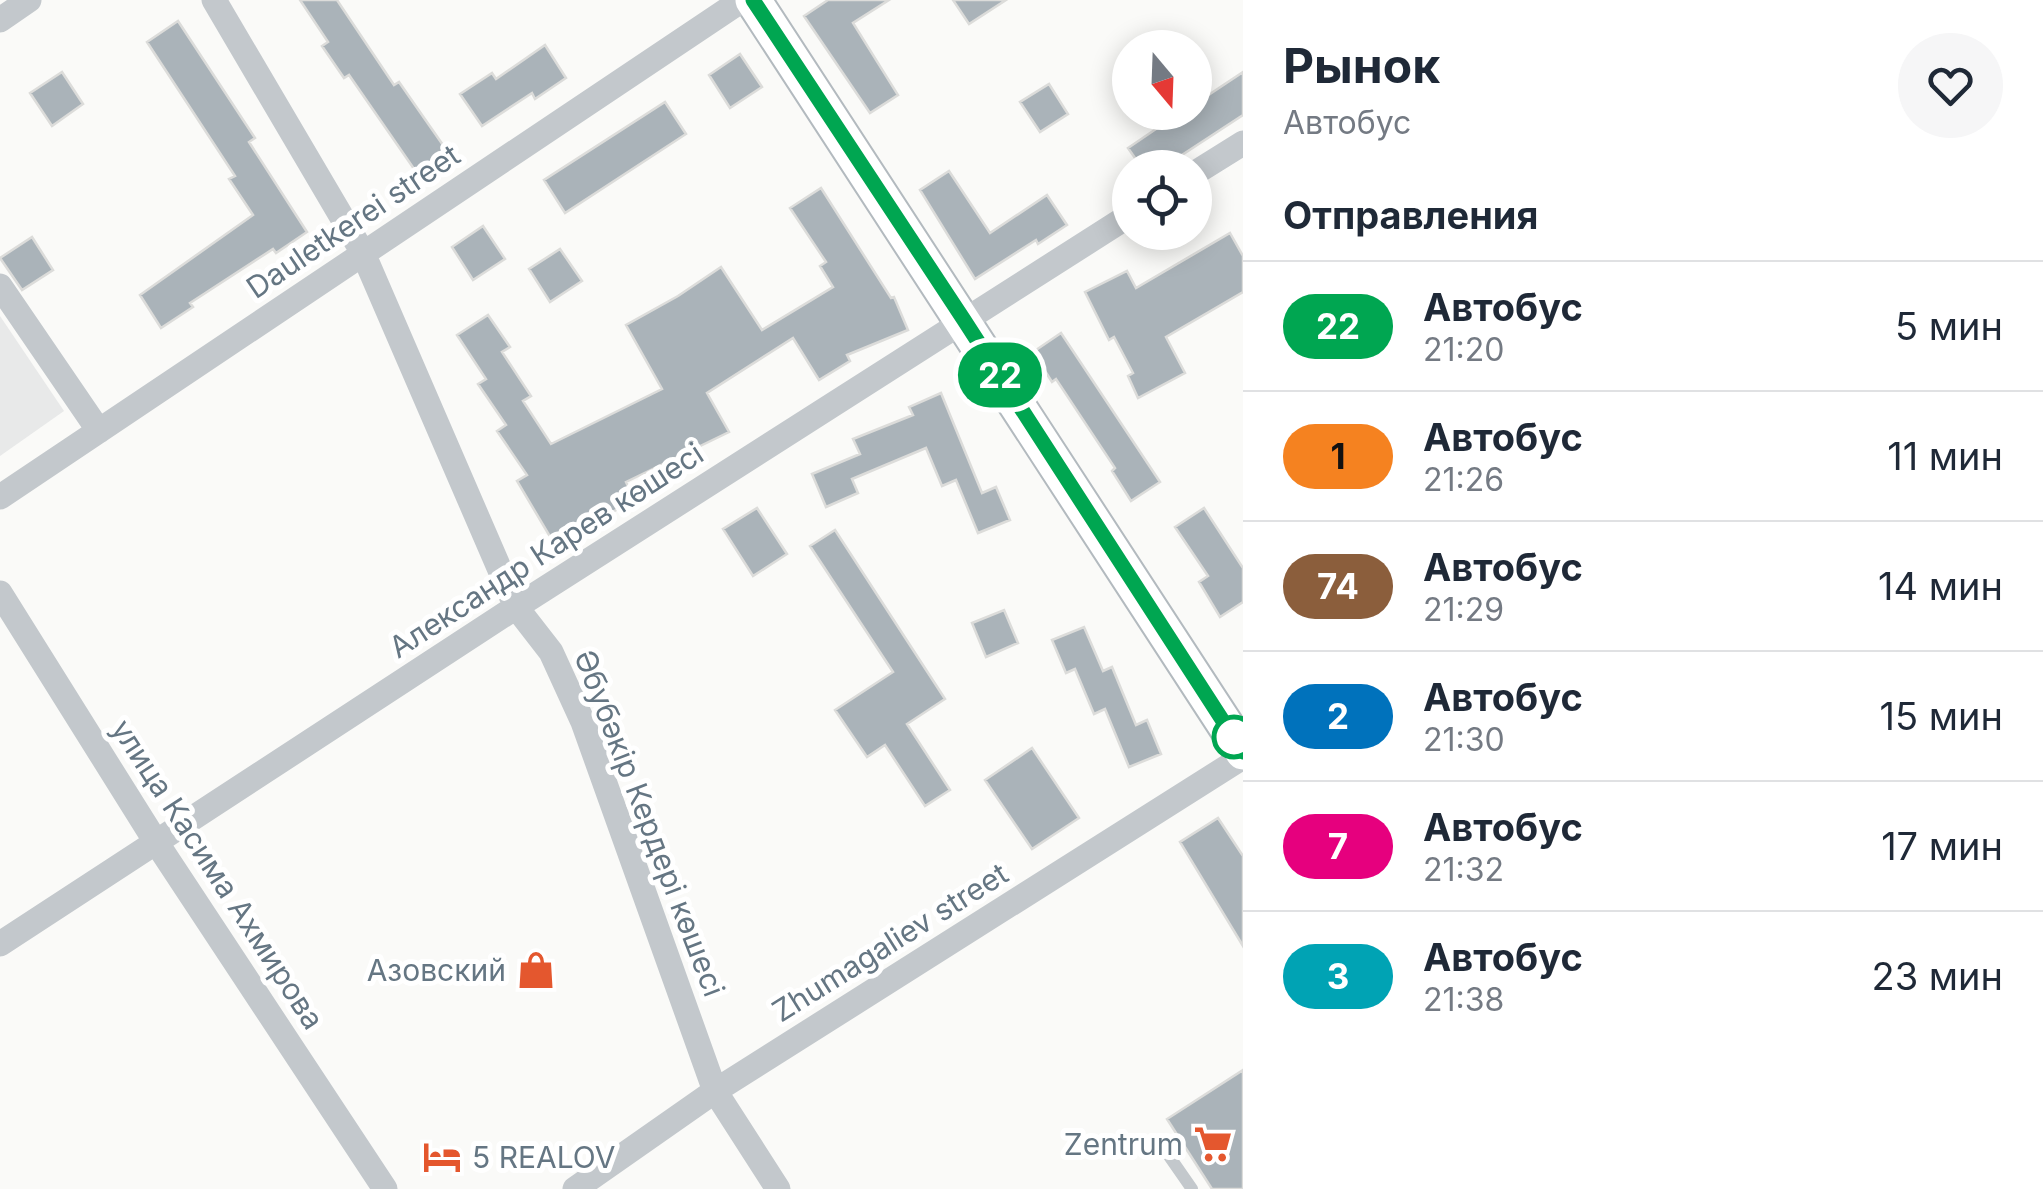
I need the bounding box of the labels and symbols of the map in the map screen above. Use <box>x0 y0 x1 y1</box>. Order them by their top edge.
north arrow <box>1112 30 1212 130</box>
street label: Dauletkerei street <box>240 136 467 306</box>
line badge: 22 <box>955 342 1045 408</box>
street label: Александр Карев көшесі <box>382 435 710 665</box>
street label: Әбубәкір Кердері көшесі <box>567 645 733 1001</box>
street label: улица Касима Ахмирова <box>104 712 332 1036</box>
unlabelled marker <box>1213 716 1255 758</box>
street label: Zhumagaliev street <box>766 855 1014 1029</box>
shop icon: Азовский <box>515 949 557 991</box>
place label: Азовский <box>367 952 506 988</box>
supermarket icon: Zentrum <box>1192 1123 1234 1165</box>
place label: Zentrum <box>1064 1126 1183 1162</box>
hotel icon: 5 REALOV <box>421 1136 463 1178</box>
place label: 5 REALOV <box>472 1139 615 1175</box>

